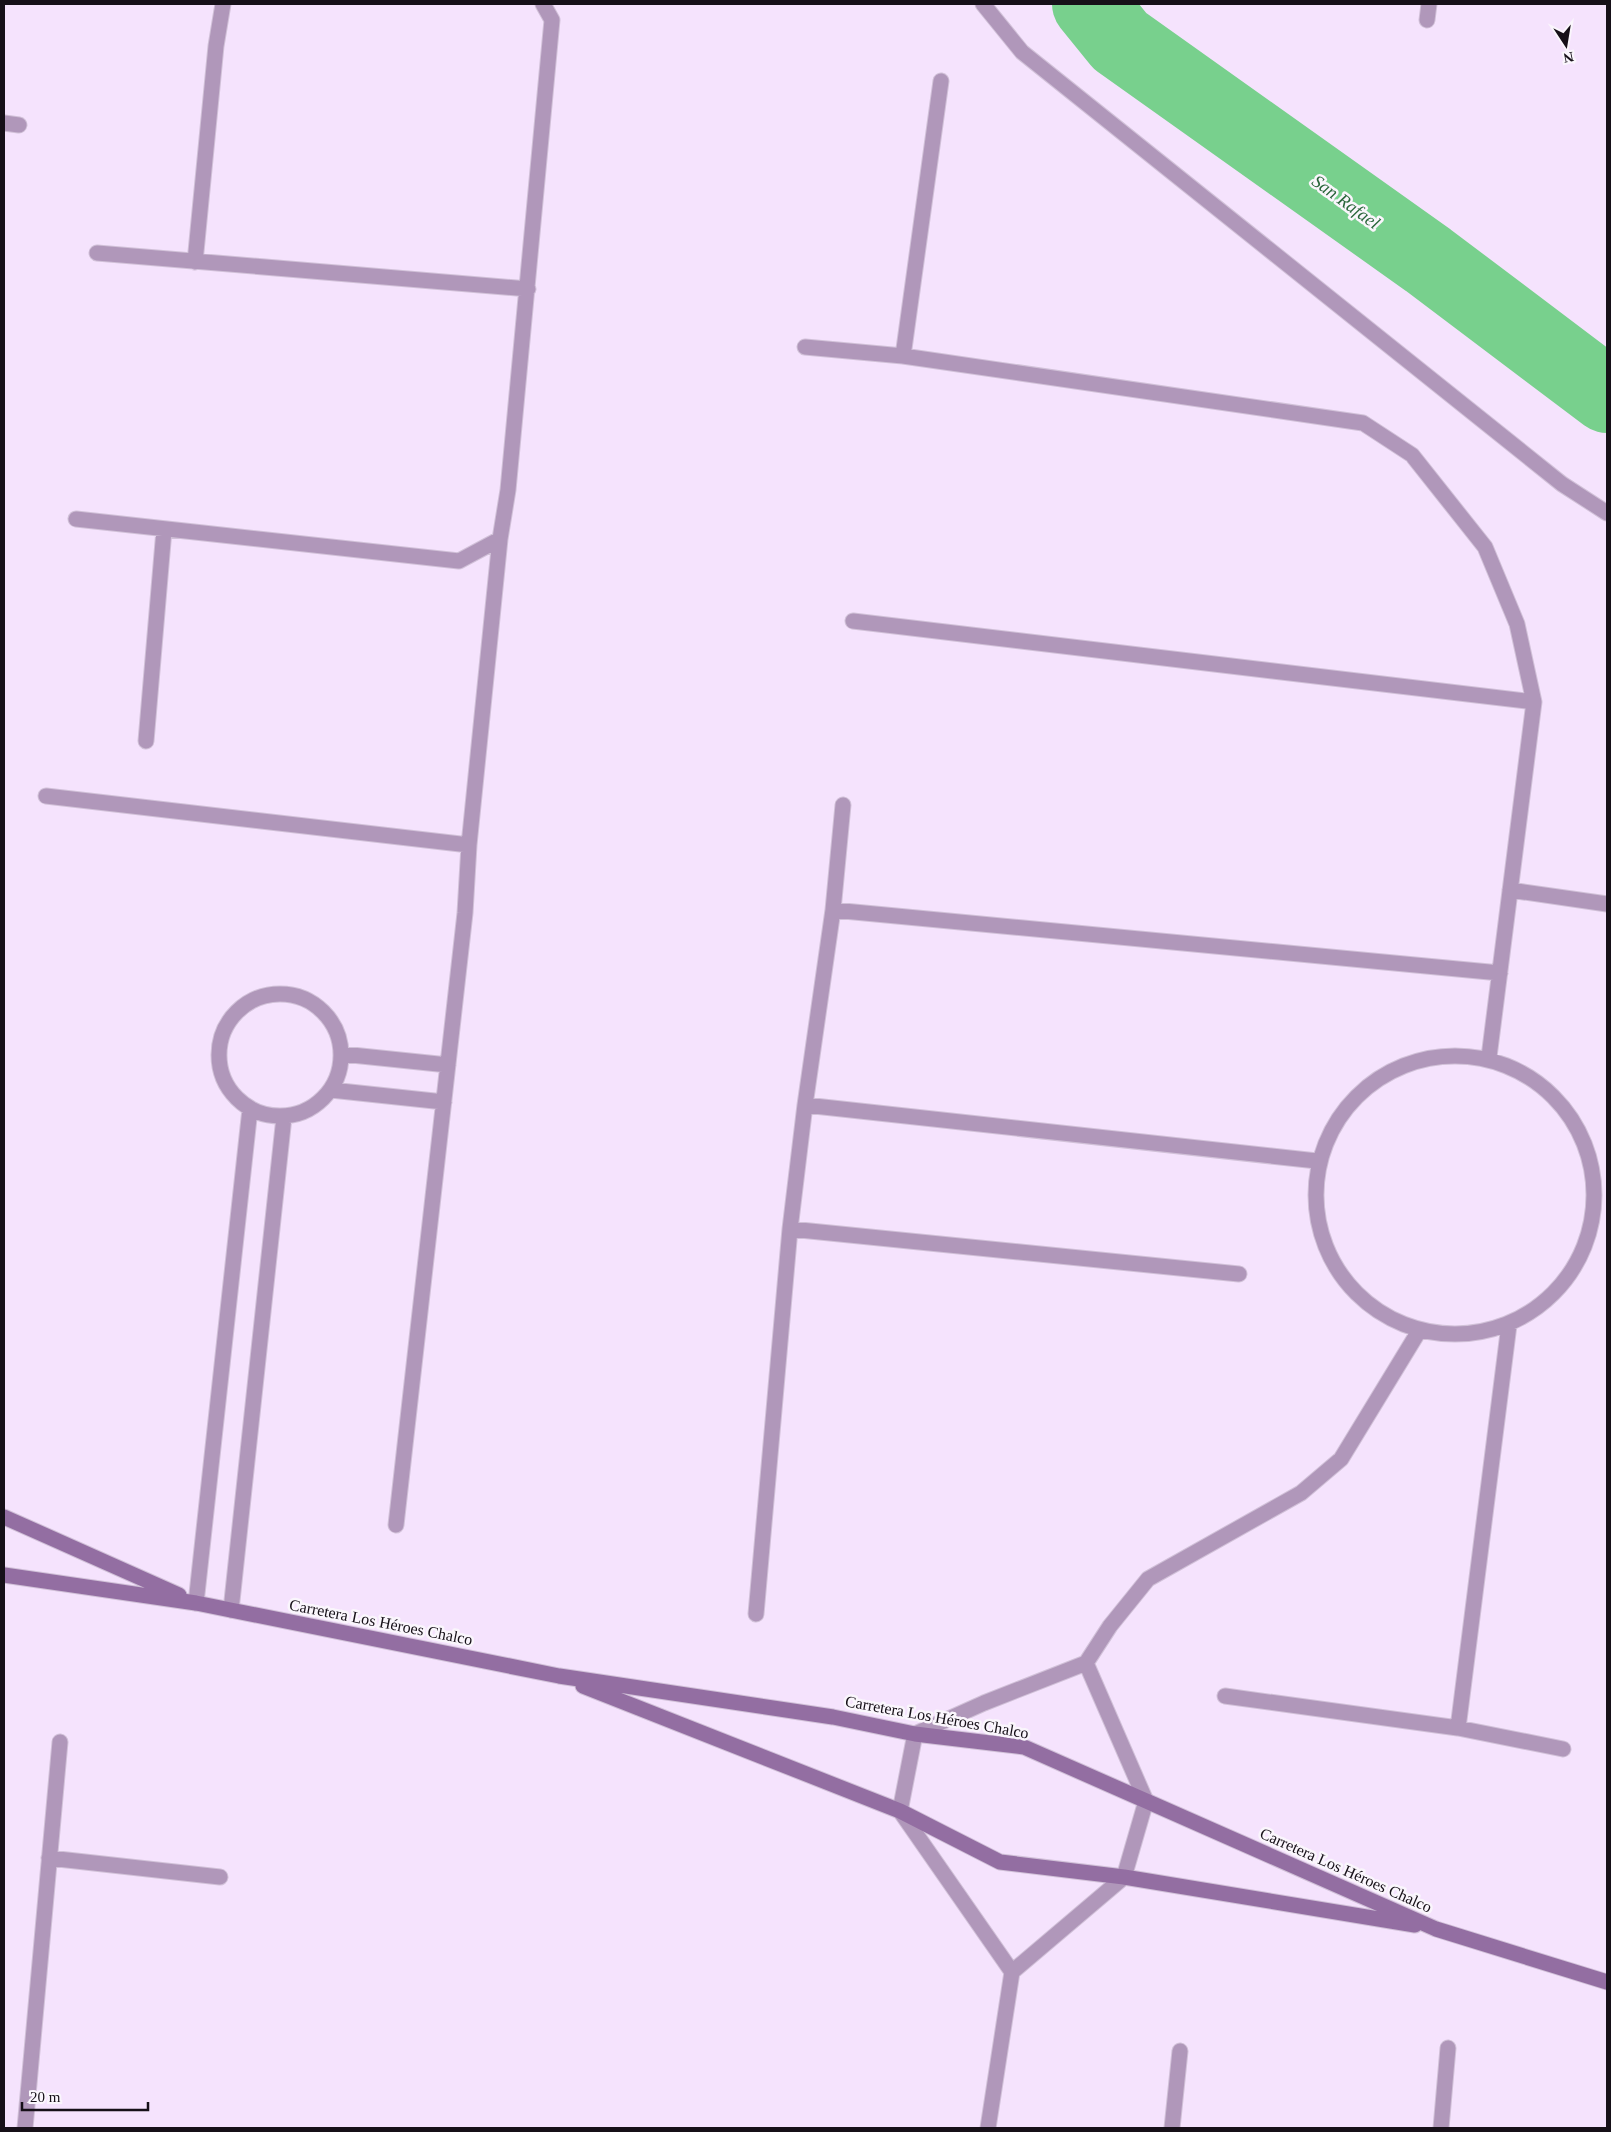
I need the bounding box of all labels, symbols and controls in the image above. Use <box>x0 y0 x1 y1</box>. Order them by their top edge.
north arrow <box>1541 20 1591 70</box>
text: N <box>1562 49 1575 66</box>
water label: San Rafael <box>1308 171 1384 233</box>
street label: Carretera Los Héroes Chalco <box>288 1596 474 1648</box>
street label: Carretera Los Héroes Chalco <box>844 1692 1030 1742</box>
street label: Carretera Los Héroes Chalco <box>1258 1824 1434 1916</box>
scale bar <box>22 2080 149 2112</box>
text: 20 m <box>30 2089 61 2105</box>

